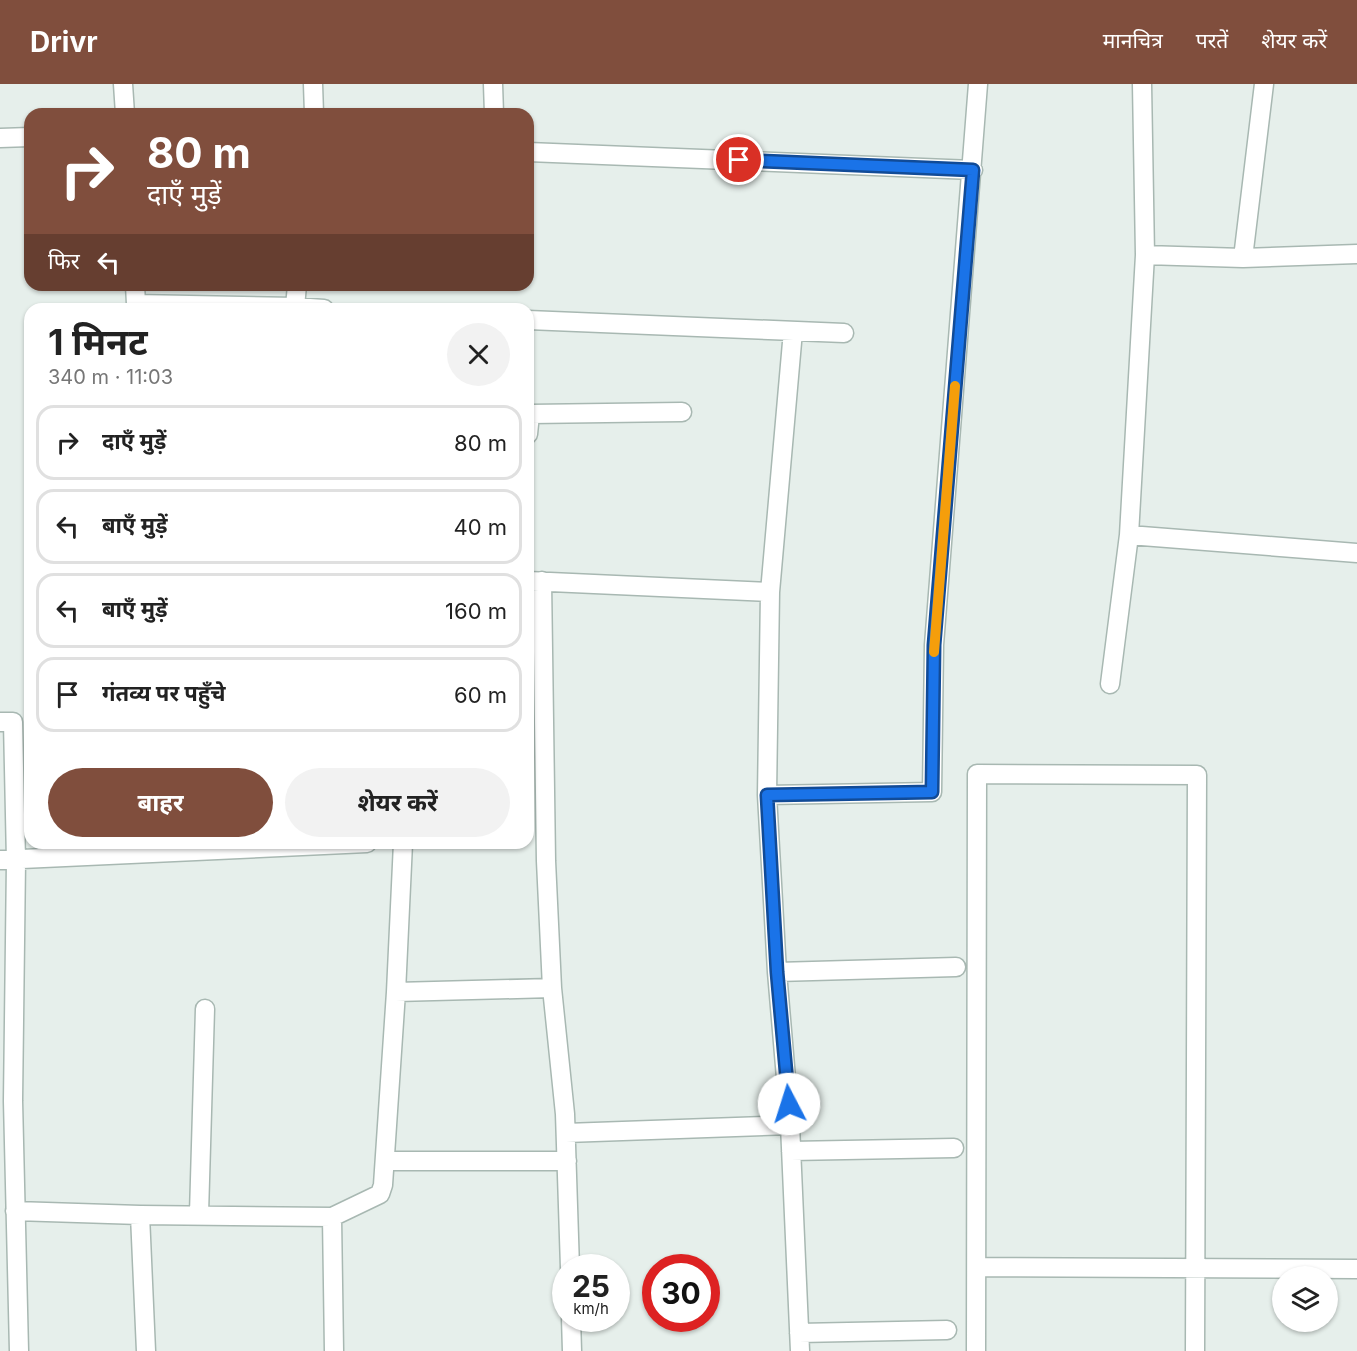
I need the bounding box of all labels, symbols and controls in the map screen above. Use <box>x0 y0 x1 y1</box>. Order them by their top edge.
text: Drivr <box>30 25 98 59</box>
text: मानचित्र <box>1103 28 1163 53</box>
text: परतें <box>1196 28 1228 53</box>
text: शेयर करें <box>1261 28 1327 53</box>
text: 80 m <box>147 127 251 178</box>
icon: right <box>48 132 126 210</box>
pin <box>713 134 764 185</box>
icon: arrive <box>722 143 755 176</box>
text: दाएँ मुड़ें <box>147 178 221 211</box>
icon: left <box>92 246 125 279</box>
text: फिर <box>48 248 80 274</box>
text: 1 मिनट <box>48 320 148 364</box>
button: close <box>447 323 510 386</box>
text: 340 m · 11:03 <box>48 365 173 389</box>
icon: right <box>51 426 84 459</box>
text: दाएँ मुड़ें <box>102 428 166 454</box>
text: 80 m <box>454 430 507 456</box>
icon: left <box>51 510 84 543</box>
text: बाएँ मुड़ें <box>102 512 168 538</box>
text: 40 m <box>453 514 507 540</box>
icon: left <box>51 594 84 627</box>
text: बाएँ मुड़ें <box>102 596 168 622</box>
text: 160 m <box>445 598 507 624</box>
icon: arrive <box>51 678 84 711</box>
text: गंतव्य पर पहुँचे <box>102 680 226 706</box>
text: 60 m <box>454 682 507 708</box>
button: बाहर <box>48 768 273 837</box>
button: शेयर करें <box>285 768 510 837</box>
position arrow <box>757 1072 821 1136</box>
speed limit sign: 30 <box>642 1254 720 1332</box>
map controls <box>1272 1266 1338 1332</box>
button: layers <box>1272 1266 1338 1332</box>
text: 25 <box>572 1268 610 1304</box>
text: km/h <box>573 1299 609 1318</box>

